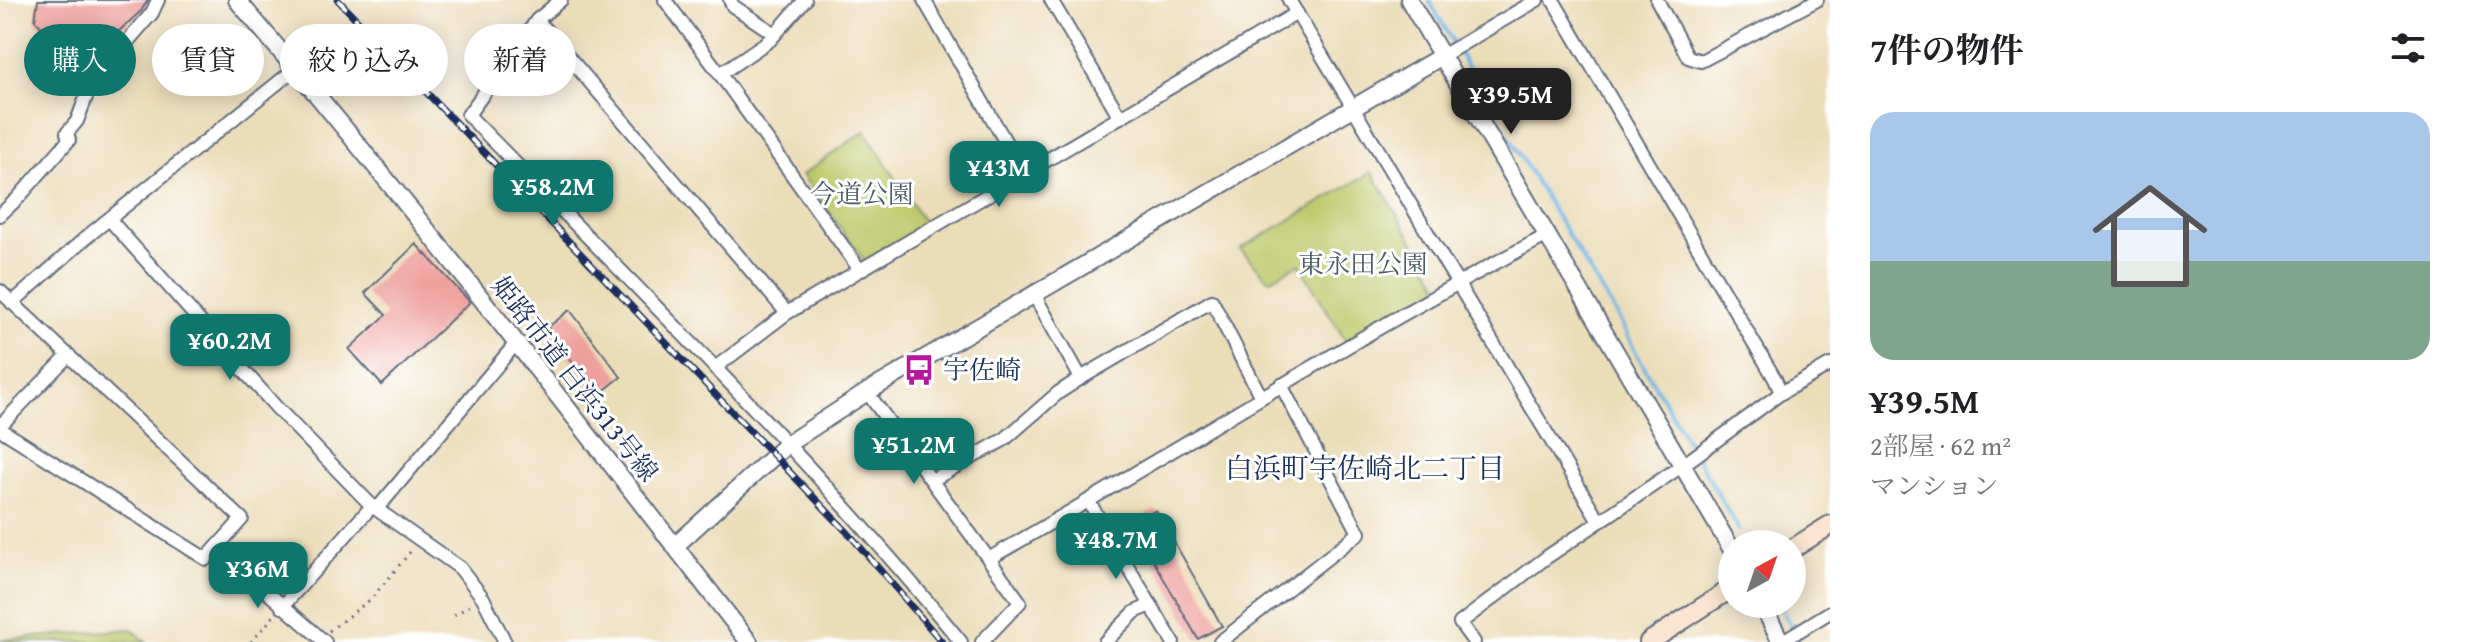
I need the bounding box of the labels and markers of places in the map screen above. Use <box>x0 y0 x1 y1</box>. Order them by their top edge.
pin: ¥39.5M <box>1446 68 1576 136</box>
pin: ¥43M <box>952 141 1046 209</box>
pin: ¥58.2M <box>488 160 618 228</box>
pin: ¥60.2M <box>165 314 295 382</box>
place label: 宇佐崎 <box>943 350 1021 389</box>
bus stop icon: 宇佐崎 <box>902 353 936 387</box>
pin: ¥51.2M <box>849 418 979 486</box>
pin: ¥48.7M <box>1051 513 1181 581</box>
pin: ¥36M <box>211 542 305 610</box>

